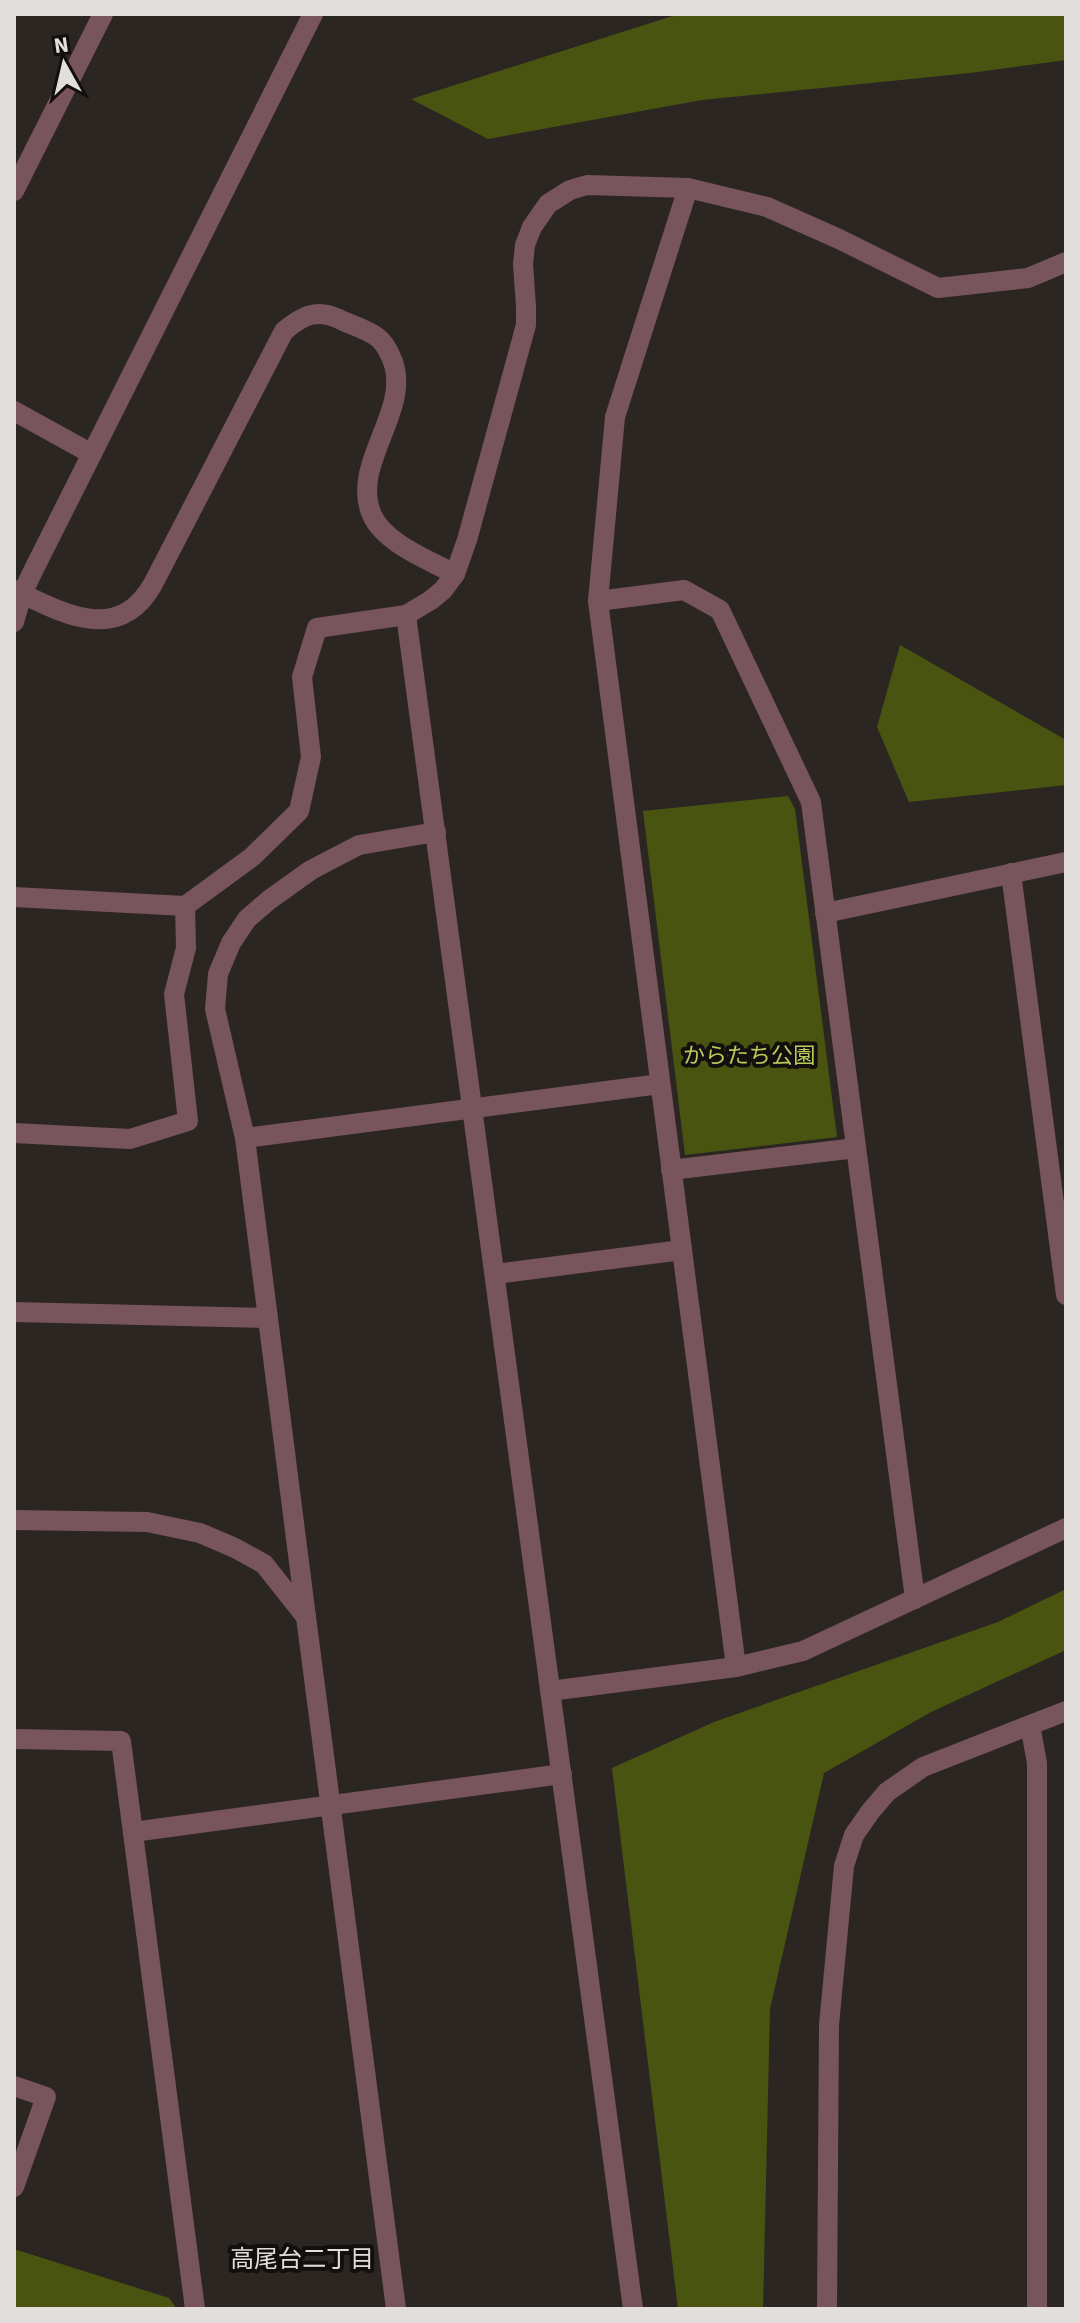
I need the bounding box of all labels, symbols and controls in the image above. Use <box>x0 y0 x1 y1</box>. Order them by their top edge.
north arrow <box>24 24 104 104</box>
text: N <box>52 28 71 62</box>
park label: からたち公園 <box>683 1040 815 1072</box>
district label: 高尾台二丁目 <box>230 2242 374 2277</box>

